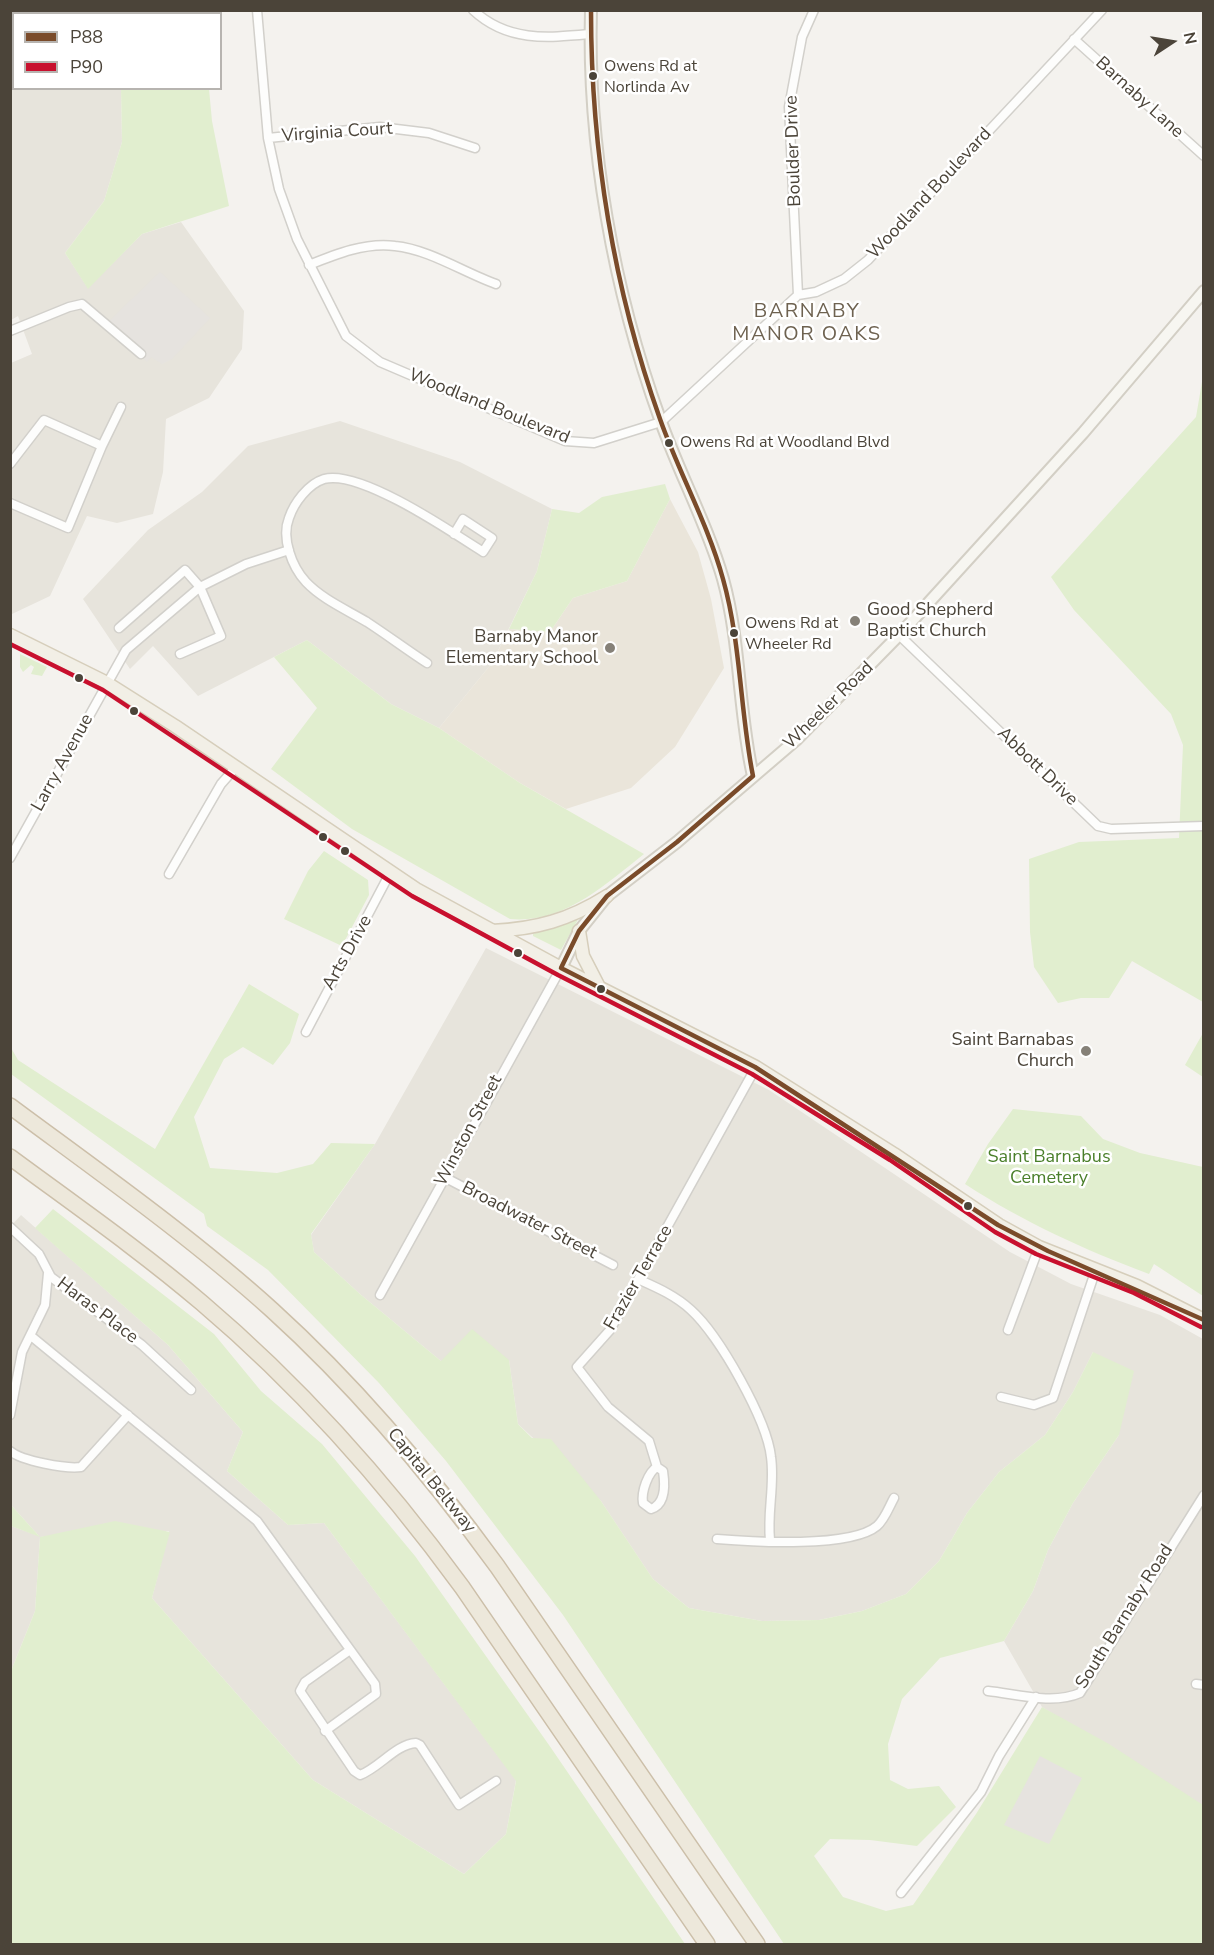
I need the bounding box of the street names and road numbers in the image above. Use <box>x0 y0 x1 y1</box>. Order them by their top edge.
street label: Barnaby Lane <box>1090 53 1188 143</box>
street label: Boulder Drive <box>781 95 807 207</box>
street label: Virginia Court <box>281 118 393 148</box>
street label: Woodland Boulevard <box>863 124 997 264</box>
street label: Woodland Boulevard <box>405 365 573 449</box>
street label: Wheeler Road <box>779 658 879 754</box>
street label: Larry Avenue <box>27 711 99 815</box>
street label: Abbott Drive <box>992 723 1082 811</box>
street label: Arts Drive <box>319 912 377 994</box>
street label: Winston Street <box>431 1072 507 1190</box>
street label: Broadwater Street <box>458 1178 600 1264</box>
street label: Frazier Terrace <box>600 1222 678 1334</box>
street label: Haras Place <box>52 1273 142 1349</box>
street label: Capital Beltway <box>382 1424 480 1538</box>
street label: South Barnaby Road <box>1072 1541 1178 1693</box>

